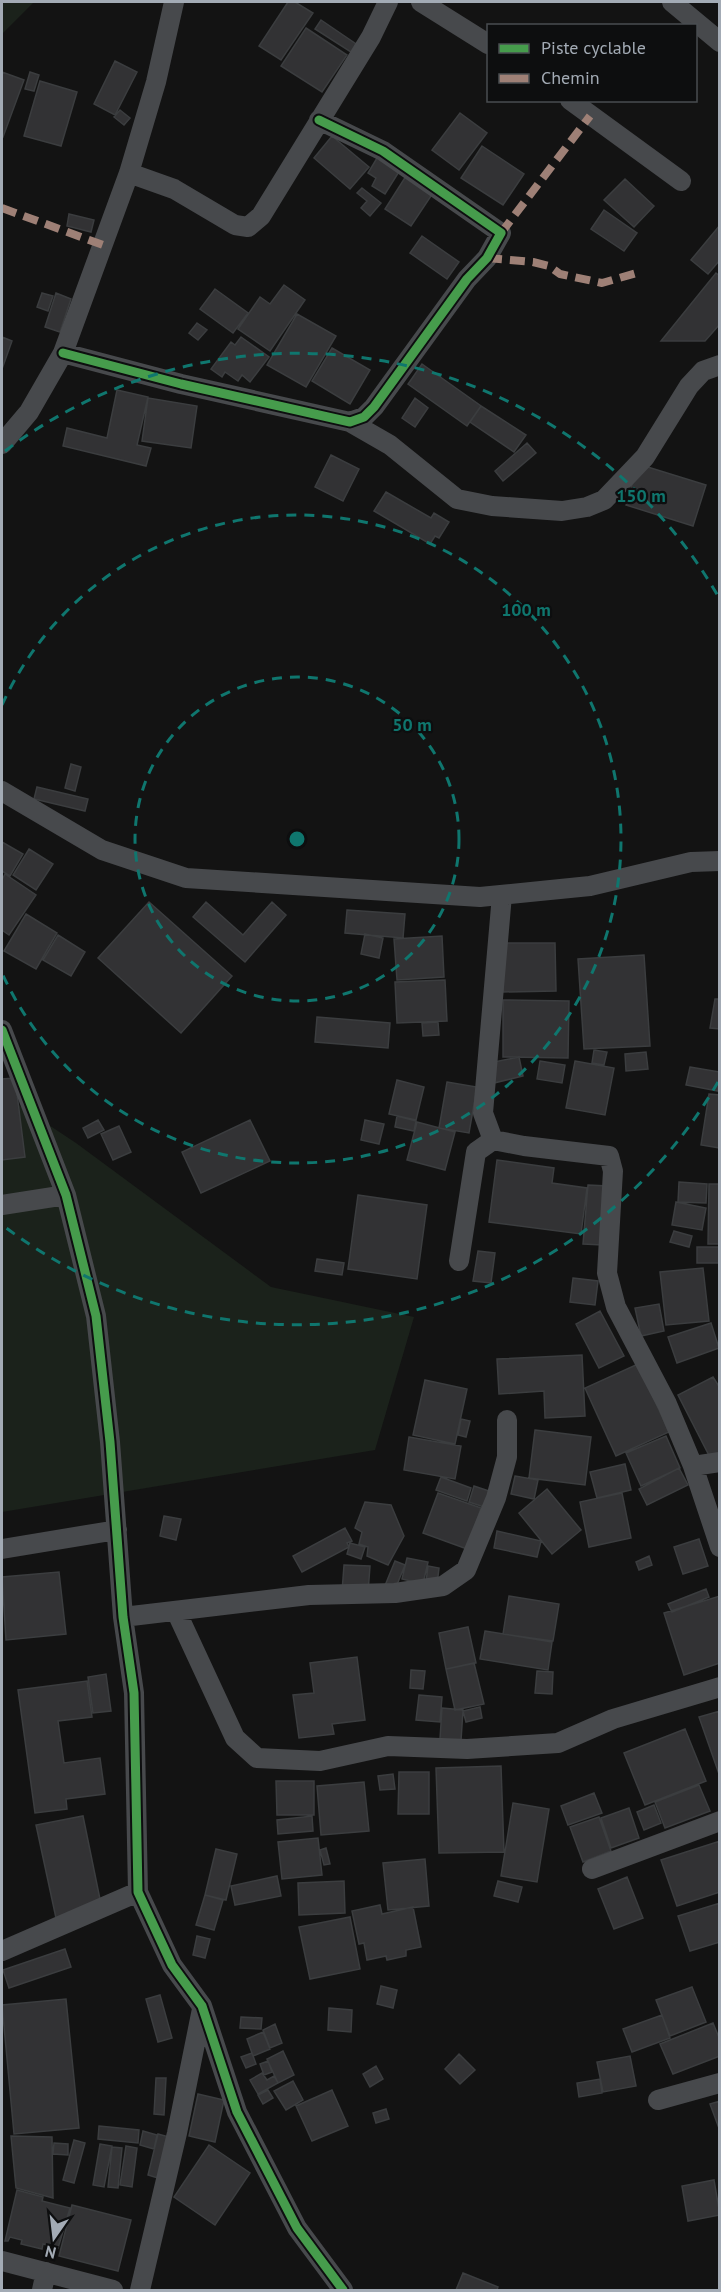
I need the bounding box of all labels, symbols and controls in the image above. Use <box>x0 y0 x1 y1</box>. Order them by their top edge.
legend <box>487 24 697 102</box>
text: Piste cyclable <box>541 36 646 59</box>
text: Chemin <box>541 66 600 89</box>
text: 150 m <box>616 484 666 507</box>
text: 100 m <box>501 598 551 621</box>
text: 50 m <box>392 713 432 736</box>
centre of rings <box>287 829 307 849</box>
north arrow <box>24 2208 84 2268</box>
text: N <box>43 2242 58 2264</box>

